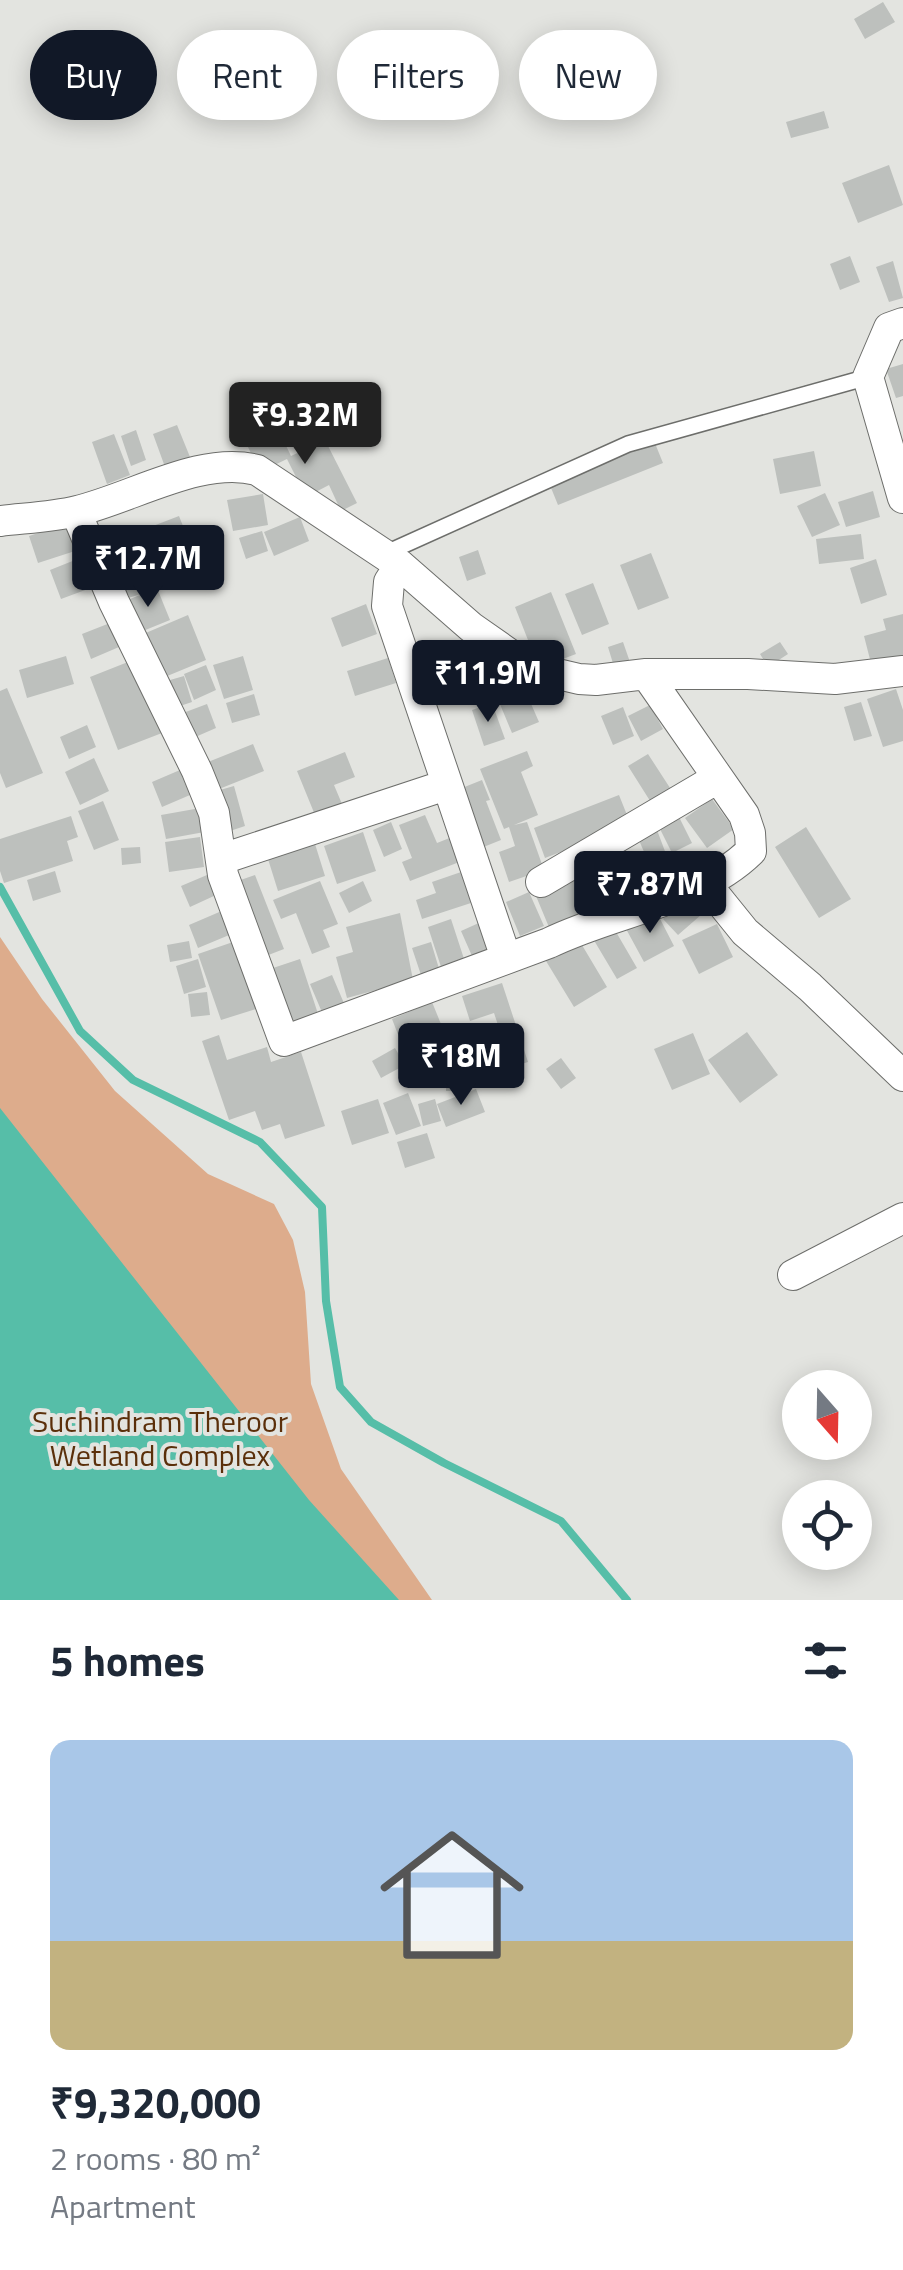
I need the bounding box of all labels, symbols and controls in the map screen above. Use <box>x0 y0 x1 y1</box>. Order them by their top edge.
chip: Buy <box>30 30 157 120</box>
chip: Rent <box>177 30 317 120</box>
chip: Filters <box>337 30 499 120</box>
chip: New <box>519 30 657 120</box>
pin: ₹9.32M <box>224 382 386 467</box>
text: ₹9.32M <box>251 390 359 438</box>
pin: ₹12.7M <box>67 525 229 610</box>
text: ₹12.7M <box>94 533 202 581</box>
pin: ₹11.9M <box>407 640 569 725</box>
text: ₹11.9M <box>434 648 542 696</box>
pin: ₹7.87M <box>569 851 731 936</box>
text: ₹7.87M <box>596 859 704 907</box>
pin: ₹18M <box>402 1023 520 1108</box>
text: ₹18M <box>420 1031 502 1079</box>
north arrow <box>782 1370 872 1460</box>
map controls <box>782 1370 872 1570</box>
park label: Suchindram Theroor Wetland Complex <box>32 1398 288 1478</box>
button: locate <box>782 1480 872 1570</box>
text: 5 homes <box>50 1628 205 1692</box>
icon: filters <box>798 1633 853 1688</box>
icon: home <box>362 1805 542 1985</box>
text: ₹9,320,000 <box>50 2070 261 2134</box>
text: 2 rooms · 80 m² <box>50 2134 261 2182</box>
text: Apartment <box>50 2182 196 2230</box>

